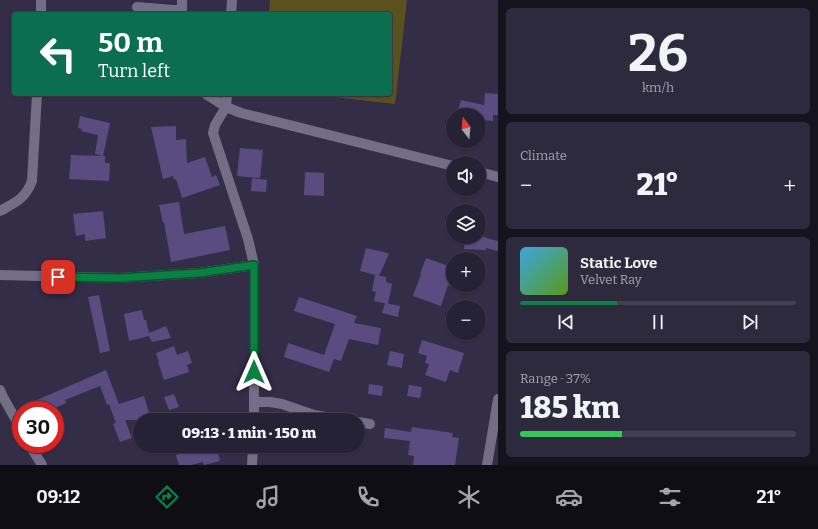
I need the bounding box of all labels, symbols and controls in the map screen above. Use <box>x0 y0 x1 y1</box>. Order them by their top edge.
text: 26 <box>628 22 688 85</box>
text: 50 m <box>98 26 163 59</box>
icon: left <box>32 28 84 80</box>
text: Turn left <box>98 60 170 82</box>
text: km/h <box>642 80 674 95</box>
north arrow <box>446 108 486 148</box>
map controls <box>446 108 486 340</box>
text: Climate <box>520 148 567 163</box>
button: sound <box>446 156 486 196</box>
text: 21° <box>637 167 679 203</box>
text: − <box>520 172 532 199</box>
text: + <box>783 172 796 199</box>
button: layers <box>446 204 486 244</box>
button: + <box>446 252 486 292</box>
text: Static Love <box>580 254 657 272</box>
pin <box>41 260 75 294</box>
icon: arrive <box>47 266 69 288</box>
text: Velvet Ray <box>580 272 642 287</box>
button: − <box>446 300 486 340</box>
icon: previous <box>555 311 577 333</box>
icon: pause <box>647 311 669 333</box>
icon: next <box>739 311 761 333</box>
position arrow <box>233 351 275 393</box>
text: Range · 37% <box>520 371 591 386</box>
text: 185 km <box>520 390 620 426</box>
speed limit sign: 30 <box>12 401 64 453</box>
text: 09:13 · 1 min · 150 m <box>182 424 316 442</box>
icon: directions <box>153 483 181 511</box>
icon: music <box>254 483 282 511</box>
icon: phone <box>354 483 382 511</box>
icon: climate <box>455 483 483 511</box>
icon: car <box>555 483 583 511</box>
icon: filters <box>656 483 684 511</box>
text: 09:12 <box>36 486 80 508</box>
text: 21° <box>757 486 782 508</box>

